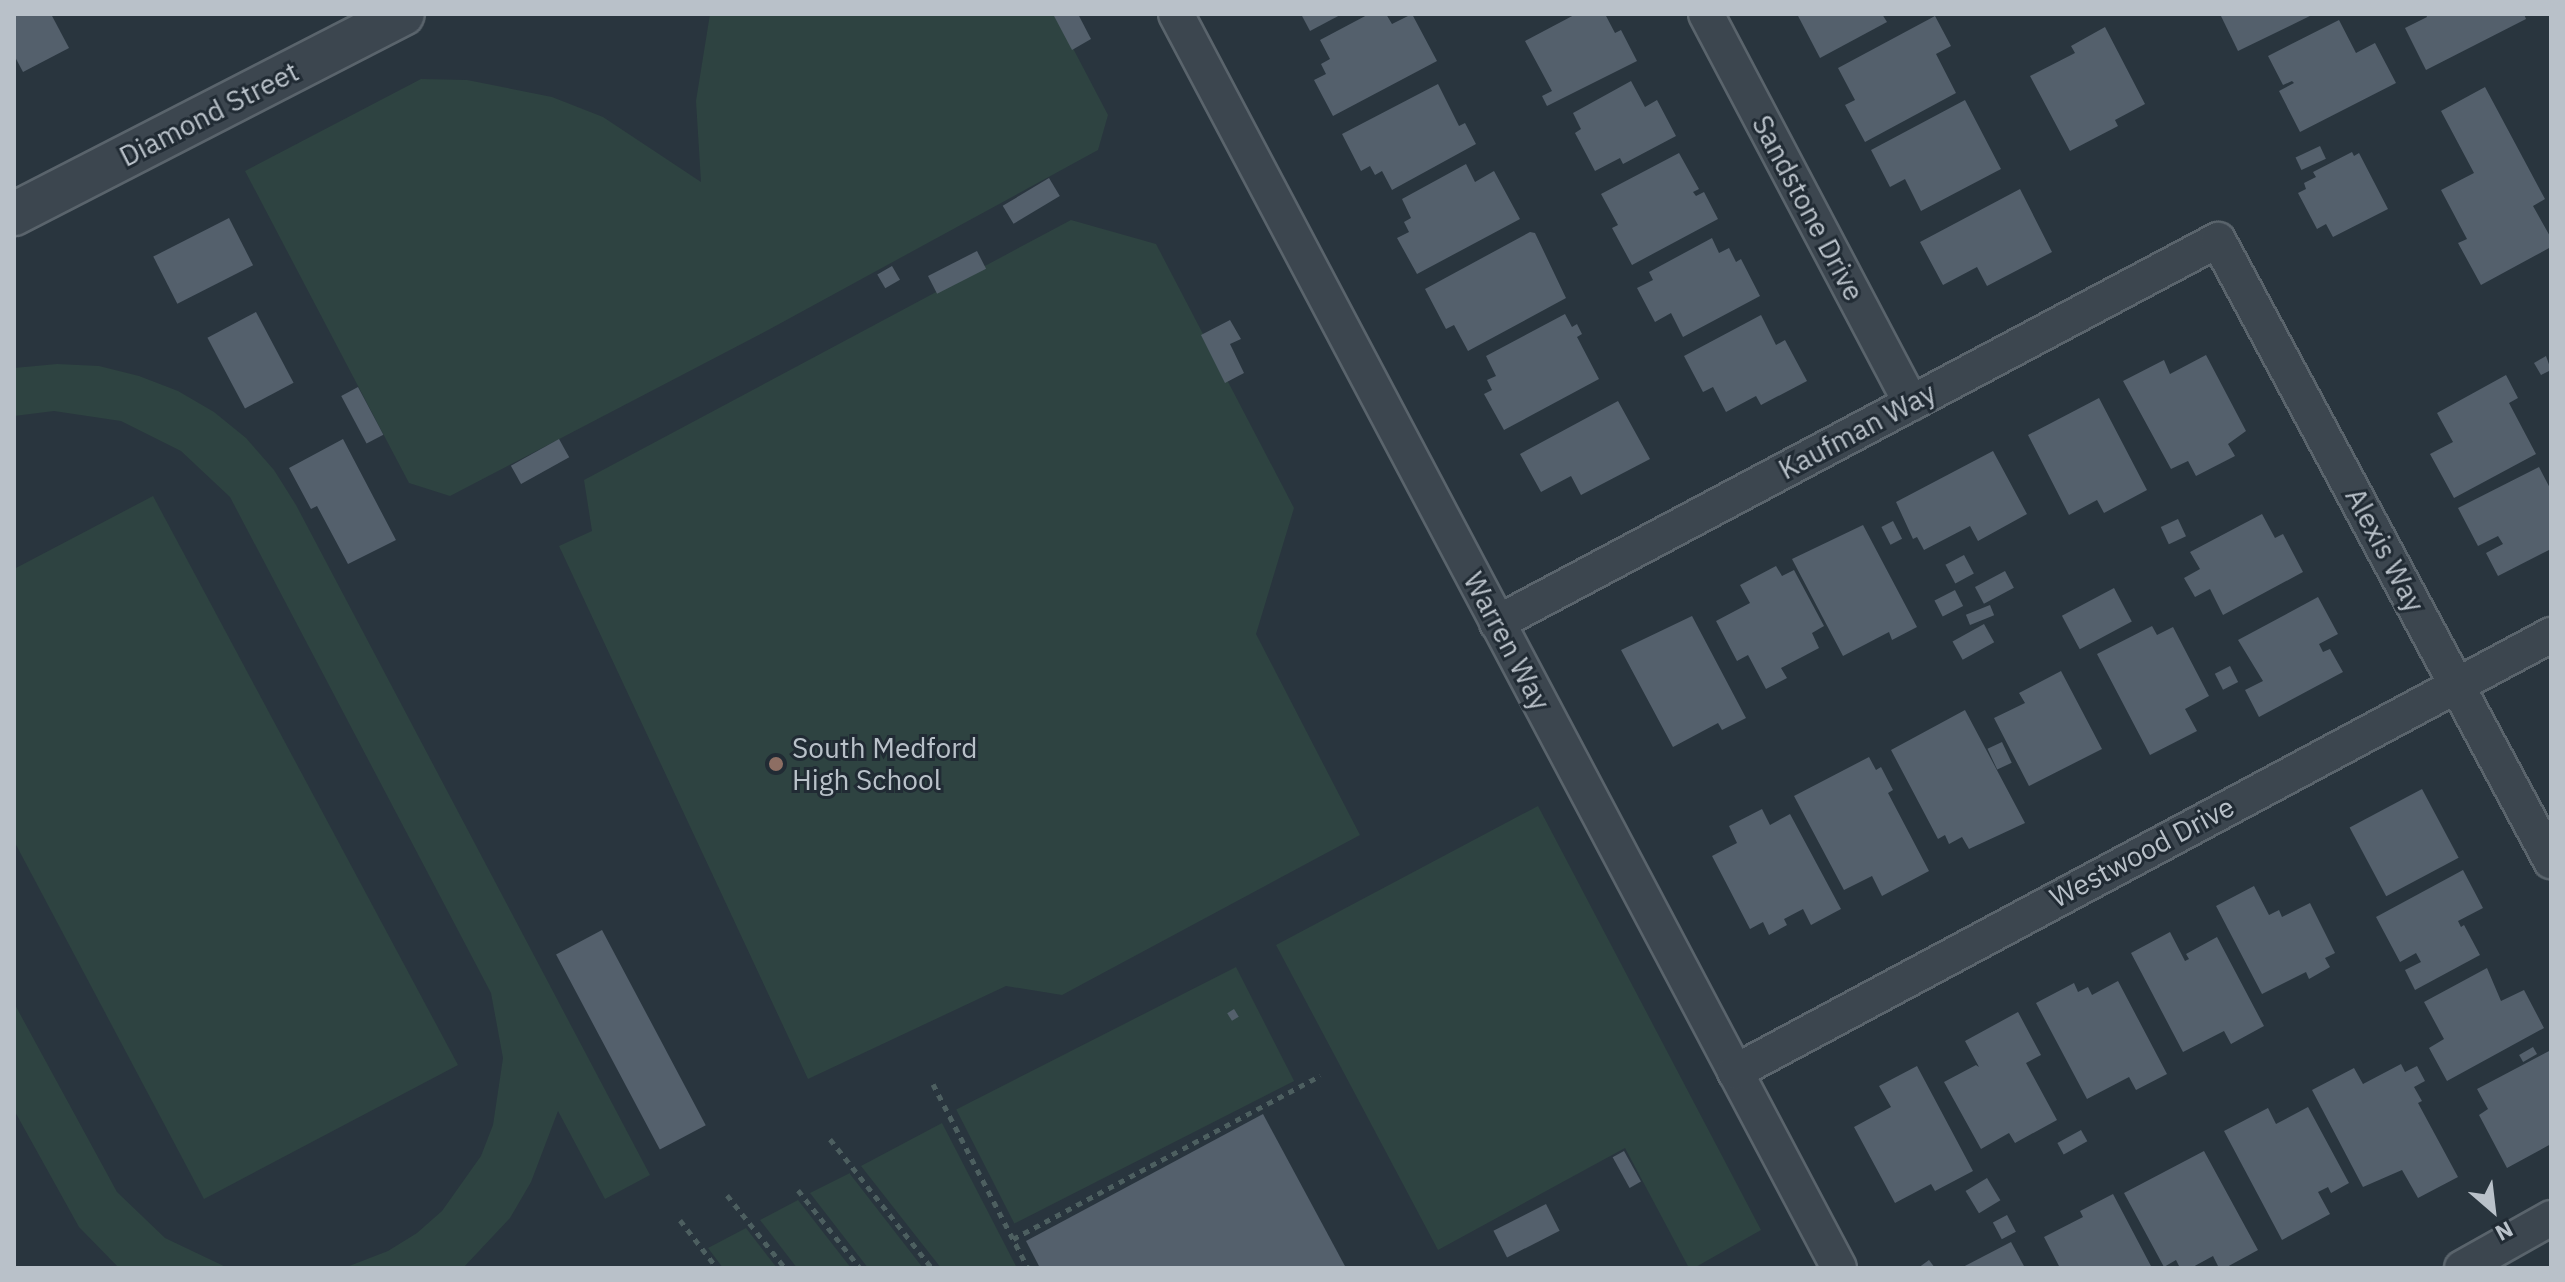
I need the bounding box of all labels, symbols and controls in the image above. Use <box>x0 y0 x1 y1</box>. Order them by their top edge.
street label: Diamond Street <box>114 54 304 174</box>
street label: Sandstone Drive <box>1745 110 1871 306</box>
street label: Kaufman Way <box>1773 376 1941 486</box>
street label: Alexis Way <box>2338 482 2432 618</box>
street label: Warren Way <box>1457 566 1557 716</box>
place label: South Medford High School <box>792 731 978 797</box>
marker: South Medford High School <box>767 755 785 773</box>
street label: Westwood Drive <box>2044 789 2240 915</box>
north arrow <box>2453 1170 2533 1250</box>
text: N <box>2491 1215 2518 1248</box>

